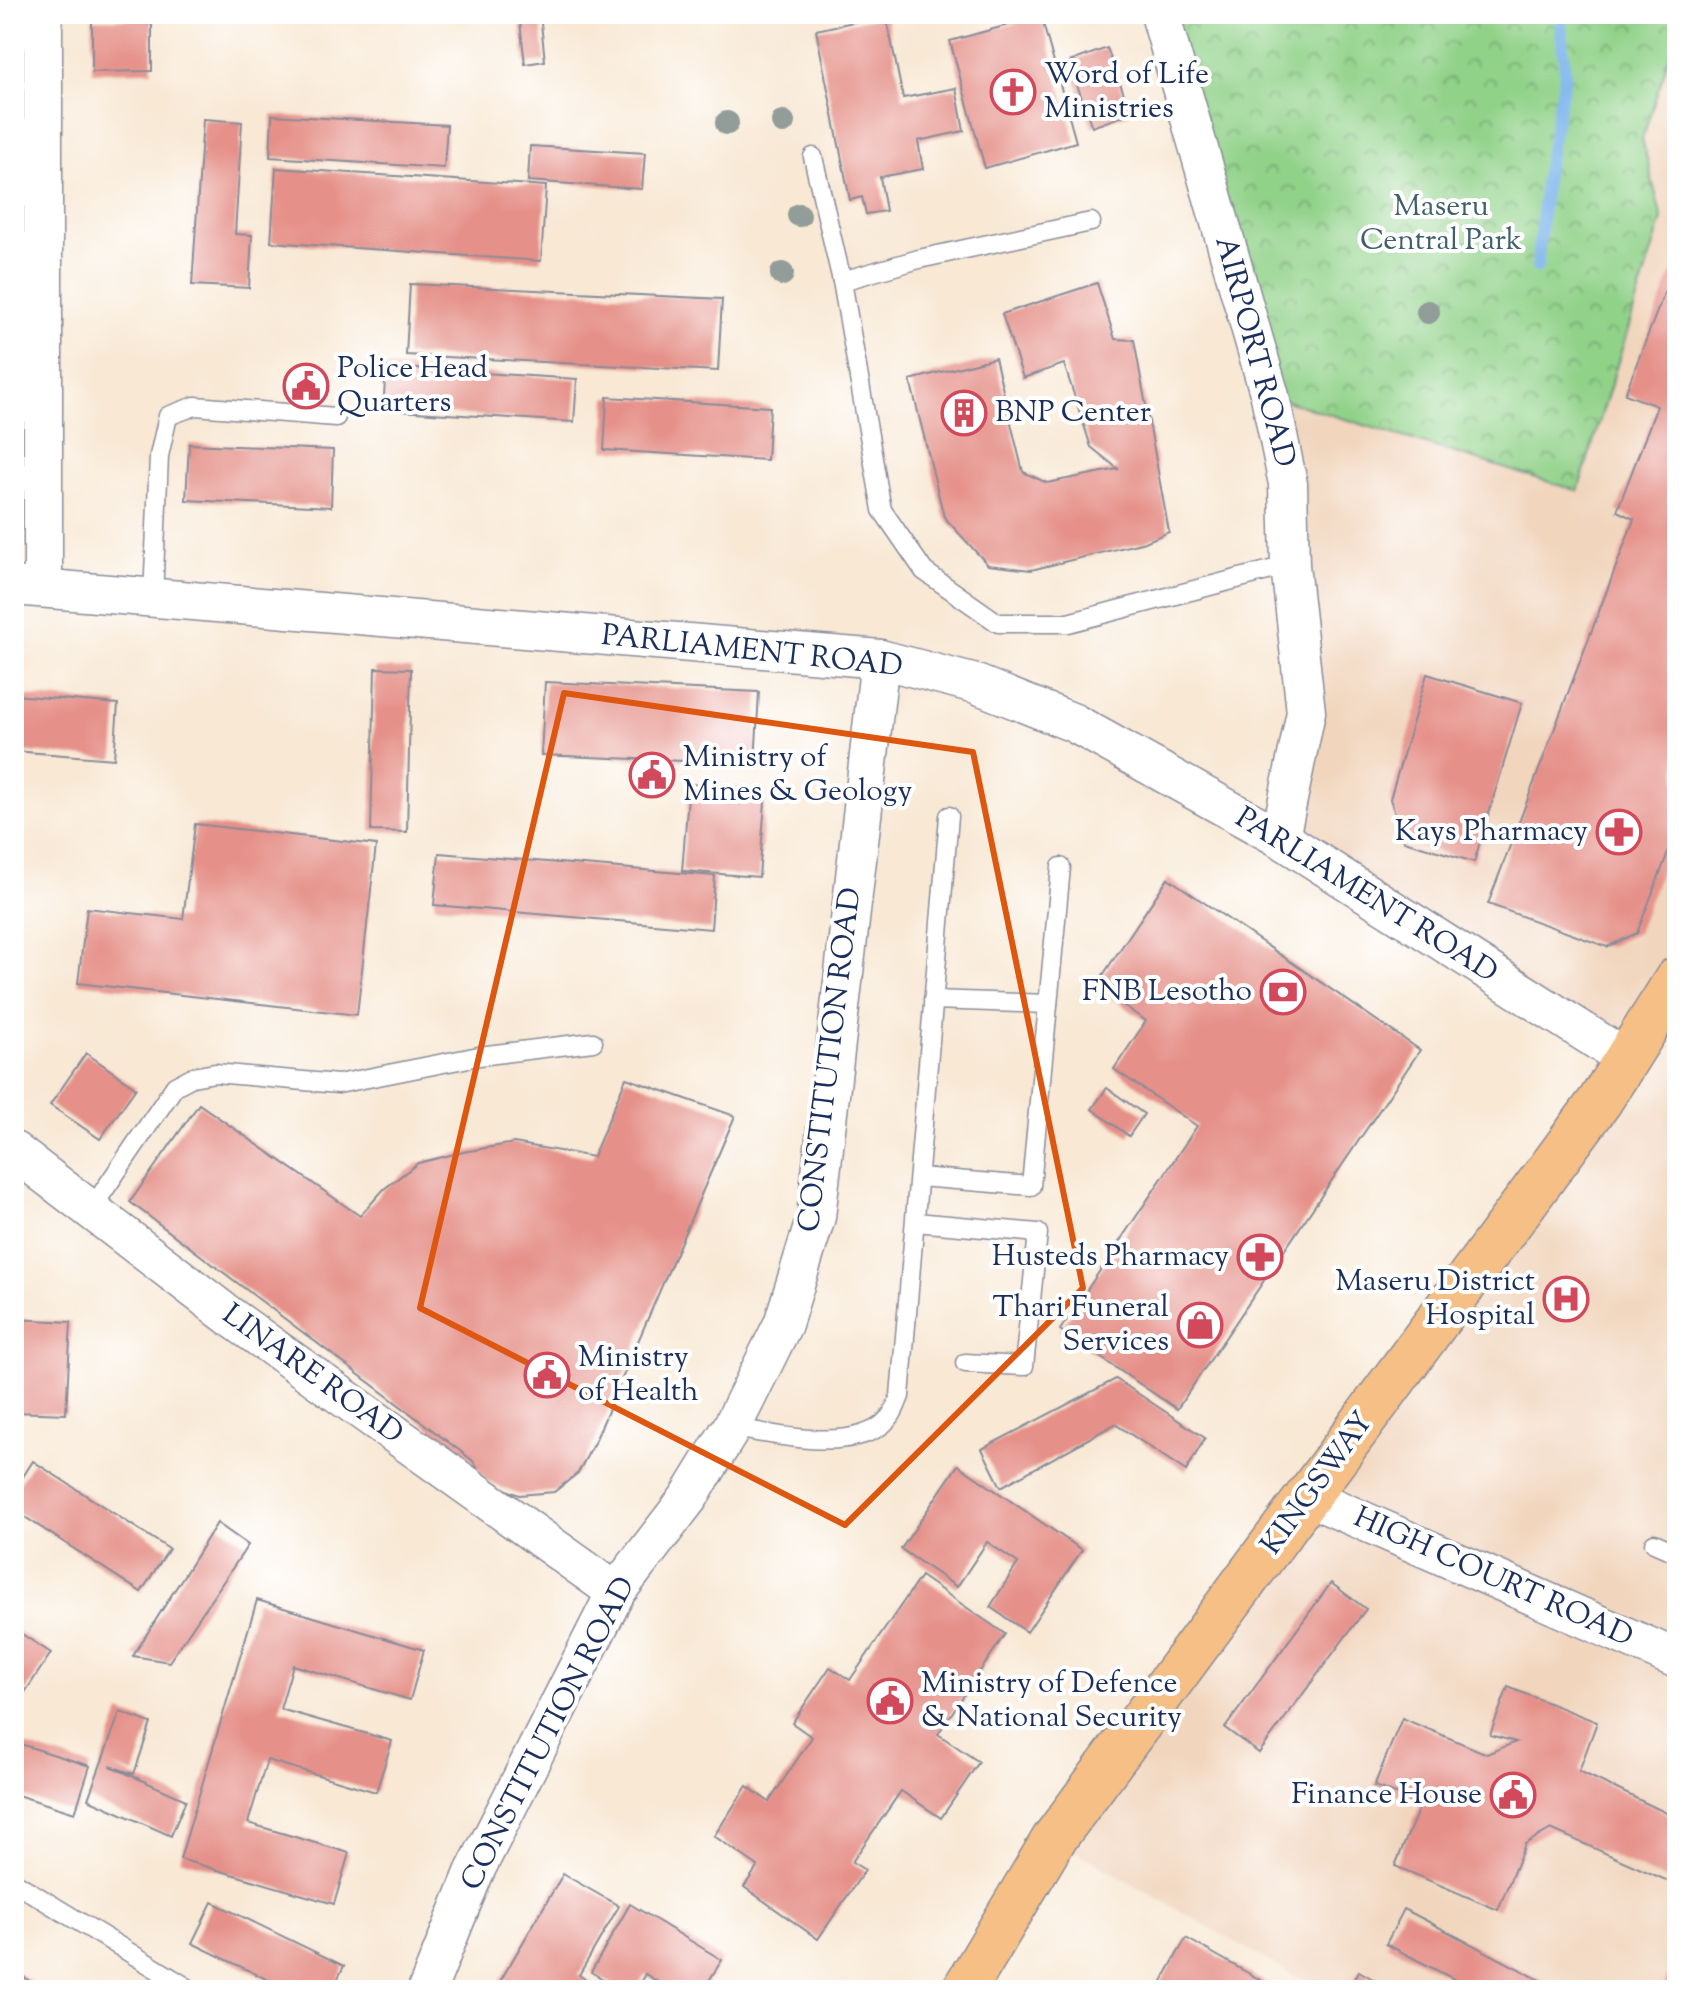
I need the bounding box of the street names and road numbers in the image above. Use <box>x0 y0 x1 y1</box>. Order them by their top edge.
street label: AIRPORT ROAD <box>1202 232 1306 472</box>
street label: PARLIAMENT ROAD <box>599 615 905 689</box>
street label: PARLIAMENT ROAD <box>1226 798 1506 994</box>
street label: CONSTITUTION ROAD <box>789 885 873 1235</box>
street label: LINARE ROAD <box>212 1294 412 1456</box>
street label: KINGSWAY <box>1251 1403 1385 1565</box>
street label: HIGH COURT ROAD <box>1346 1497 1640 1659</box>
street label: CONSTITUTION ROAD <box>451 1570 647 1898</box>

